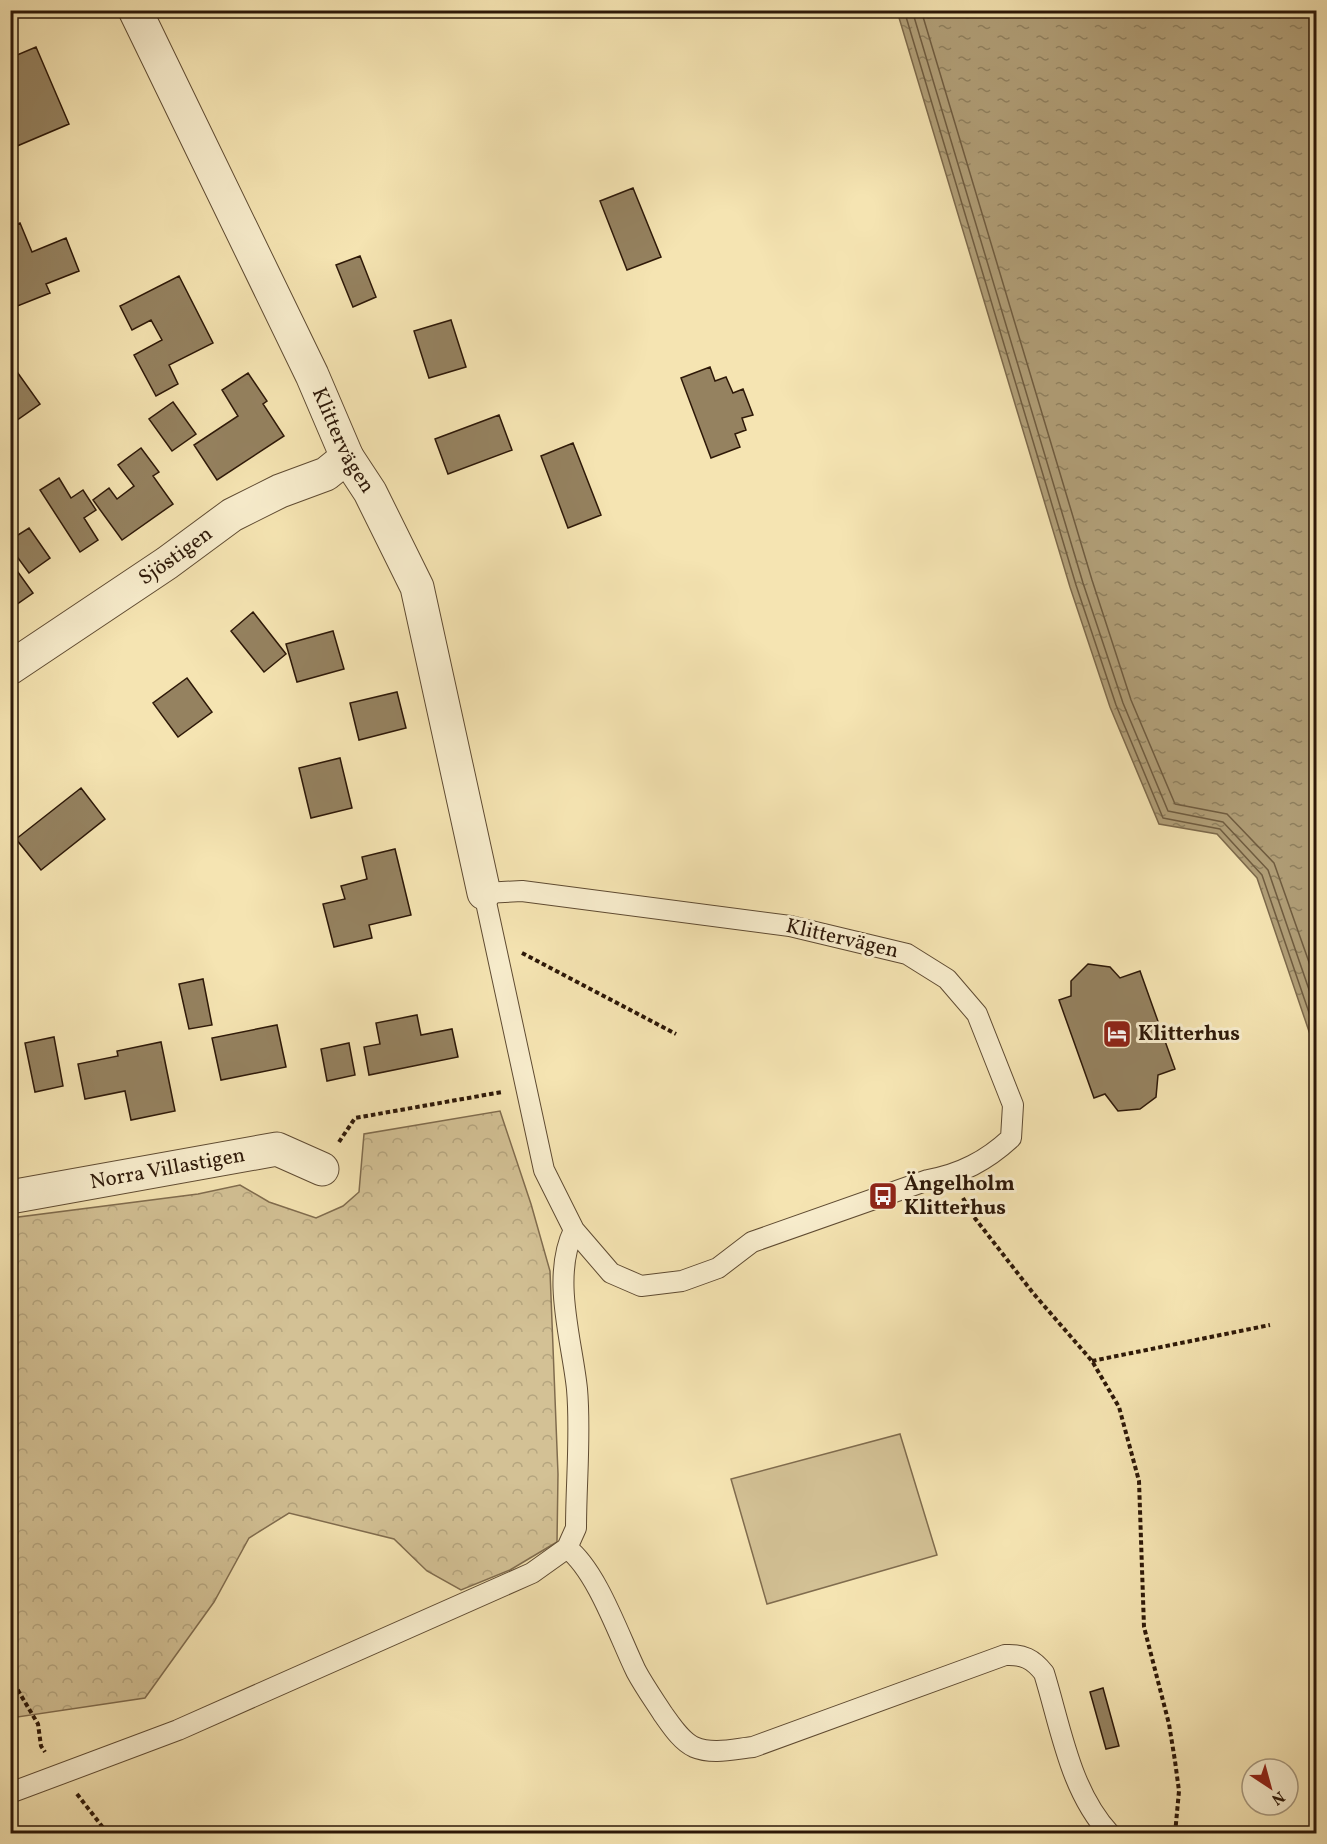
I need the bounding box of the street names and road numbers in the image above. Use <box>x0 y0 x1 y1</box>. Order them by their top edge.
street label: Klittervägen <box>305 383 381 499</box>
street label: Sjöstigen <box>133 520 219 592</box>
street label: Klittervägen <box>783 912 901 966</box>
street label: Norra Villastigen <box>88 1141 247 1197</box>

